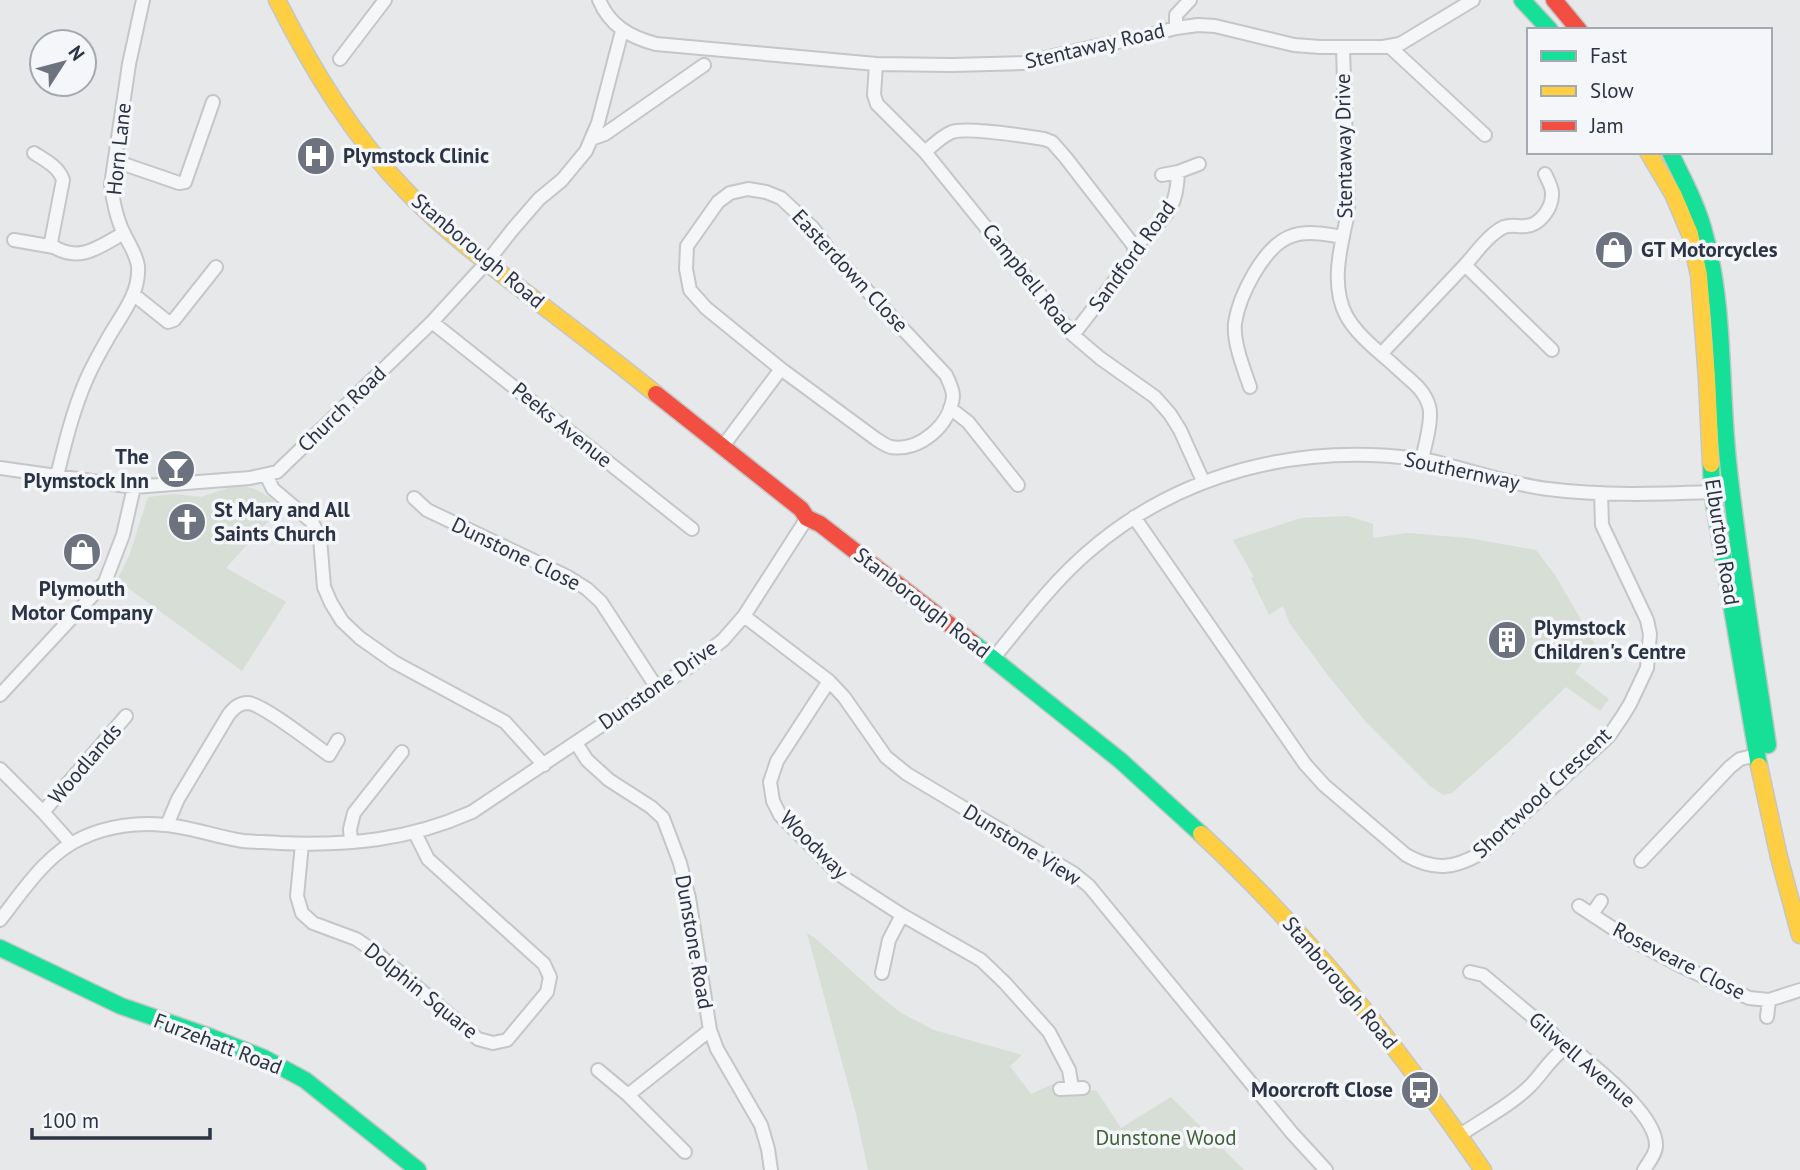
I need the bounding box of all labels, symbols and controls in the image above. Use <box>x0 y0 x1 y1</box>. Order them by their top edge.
street label: Stentaway Road <box>1022 16 1167 75</box>
north arrow <box>28 28 98 98</box>
legend <box>1527 28 1772 154</box>
text: N <box>63 41 90 65</box>
text: Fast <box>1590 42 1627 69</box>
street label: Stentaway Drive <box>1329 73 1358 219</box>
text: Slow <box>1590 77 1634 104</box>
street label: Horn Lane <box>100 101 137 196</box>
text: Jam <box>1589 112 1624 139</box>
hospital icon: Plymstock Clinic <box>295 135 337 177</box>
place label: Plymstock Clinic <box>343 142 489 169</box>
street label: Stanborough Road <box>406 187 550 314</box>
street label: Sandford Road <box>1082 195 1181 316</box>
street label: Easterdown Close <box>786 203 914 338</box>
street label: Campbell Road <box>976 218 1082 340</box>
shop icon: GT Motorcycles <box>1593 229 1635 271</box>
place label: GT Motorcycles <box>1641 236 1778 263</box>
street label: Church Road <box>292 360 392 458</box>
street label: Peeks Avenue <box>507 376 618 473</box>
place label: The Plymstock Inn <box>24 443 149 494</box>
street label: Southernway <box>1402 445 1522 496</box>
bar icon: The Plymstock Inn <box>155 448 197 490</box>
street label: Elburton Road <box>1699 477 1746 607</box>
place label: St Mary and All Saints Church <box>214 496 350 547</box>
church icon: St Mary and All Saints Church <box>166 501 208 543</box>
street label: Dunstone Close <box>447 511 585 596</box>
shop icon: Plymouth Motor Company <box>61 531 103 573</box>
street label: Stanborough Road <box>849 541 996 664</box>
place label: Plymouth Motor Company <box>11 575 154 626</box>
place label: Plymstock Children's Centre <box>1534 614 1686 665</box>
building icon: Plymstock Children's Centre <box>1486 619 1528 661</box>
street label: Dunstone Drive <box>593 634 722 735</box>
street label: Woodlands <box>42 718 127 810</box>
street label: Shortwood Crescent <box>1467 721 1617 864</box>
street label: Dunstone View <box>958 798 1087 892</box>
street label: Woodway <box>774 805 854 885</box>
street label: Dunstone Road <box>669 873 720 1011</box>
street label: Stanborough Road <box>1277 911 1404 1055</box>
street label: Roseveare Close <box>1608 916 1750 1006</box>
street label: Dolphin Square <box>359 936 484 1045</box>
street label: Gilwell Avenue <box>1523 1006 1641 1114</box>
street label: Furzehatt Road <box>150 1007 286 1080</box>
bus stop icon: Moorcroft Close <box>1399 1069 1441 1111</box>
place label: Moorcroft Close <box>1251 1076 1393 1103</box>
scale bar <box>32 1096 210 1140</box>
text: 100 m <box>42 1107 99 1134</box>
park label: Dunstone Wood <box>1095 1124 1237 1151</box>

